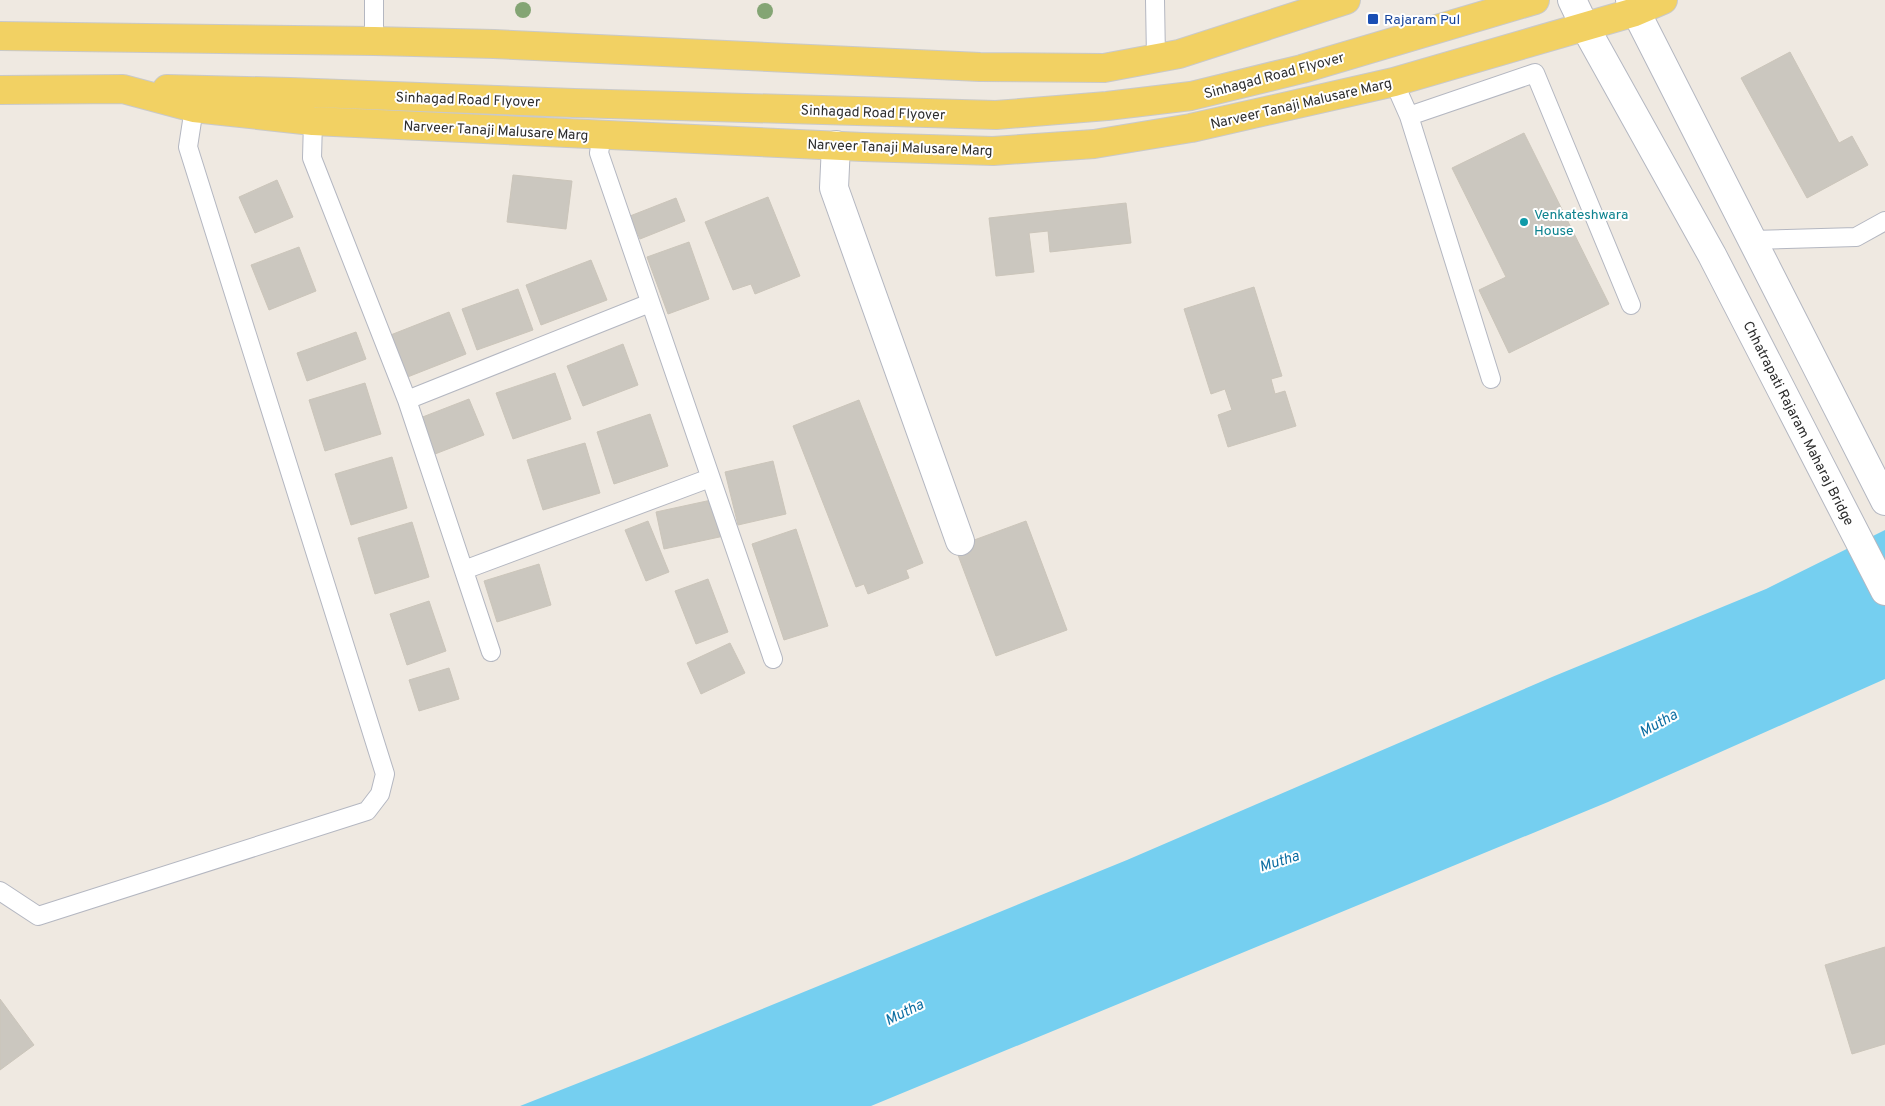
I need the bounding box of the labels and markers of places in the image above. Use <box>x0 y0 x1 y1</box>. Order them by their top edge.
marker: Rajaram Pul <box>1366 12 1380 26</box>
place label: Rajaram Pul <box>1384 12 1460 29</box>
place label: Venkateshwara House <box>1534 207 1628 240</box>
marker: Venkateshwara House <box>1518 216 1530 228</box>

